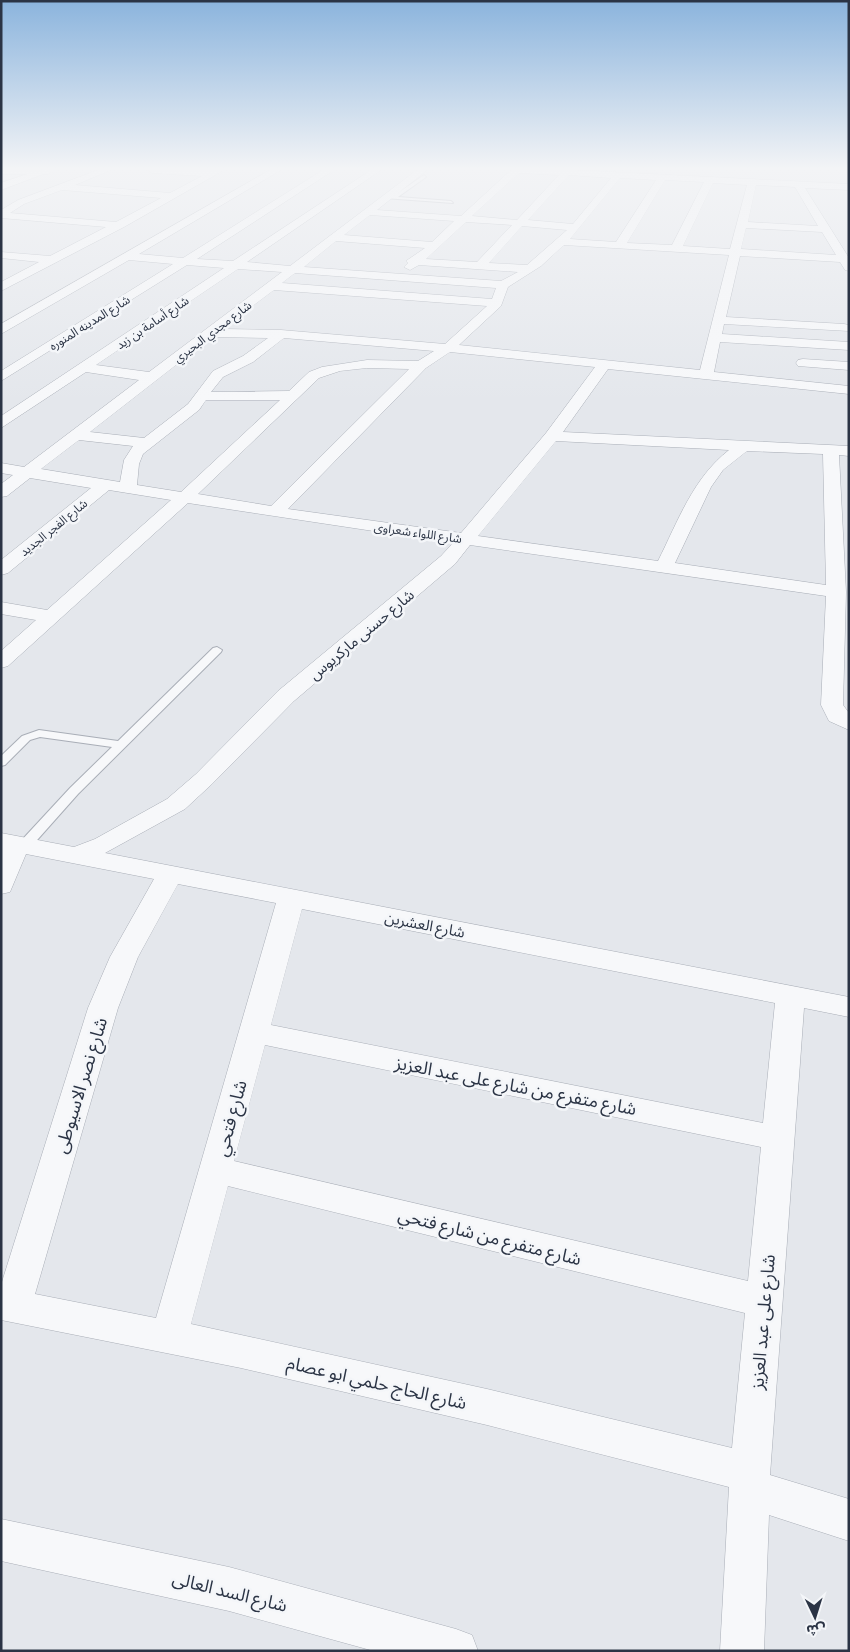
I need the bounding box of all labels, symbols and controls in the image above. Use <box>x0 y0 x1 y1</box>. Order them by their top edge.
street label: شارع المدينه المنوره <box>46 292 134 355</box>
street label: شارع أسامة بن زيد <box>113 293 193 354</box>
street label: شارع مجدي البحيري <box>170 297 256 368</box>
street label: شارع الفجر الجديد <box>17 496 91 561</box>
street label: شارع اللواء شعراوى <box>373 519 463 548</box>
street label: شارع حسنى ماركريوس <box>305 585 420 686</box>
street label: شارع العشرين <box>383 907 467 945</box>
street label: شارع نصر الاسيوطى <box>49 1014 115 1157</box>
street label: شارع متفرع من شارع على عبد العزيز <box>392 1051 639 1123</box>
street label: شارع فتحي <box>209 1077 255 1160</box>
street label: شارع متفرع من شارع فتحي <box>395 1203 584 1273</box>
street label: شارع على عبد العزيز <box>745 1253 783 1392</box>
street label: شارع الحاج حلمي ابو عصام <box>284 1351 469 1417</box>
street label: شارع السد العالى <box>169 1566 290 1620</box>
north arrow <box>790 1592 840 1642</box>
text: ش <box>806 1621 826 1640</box>

